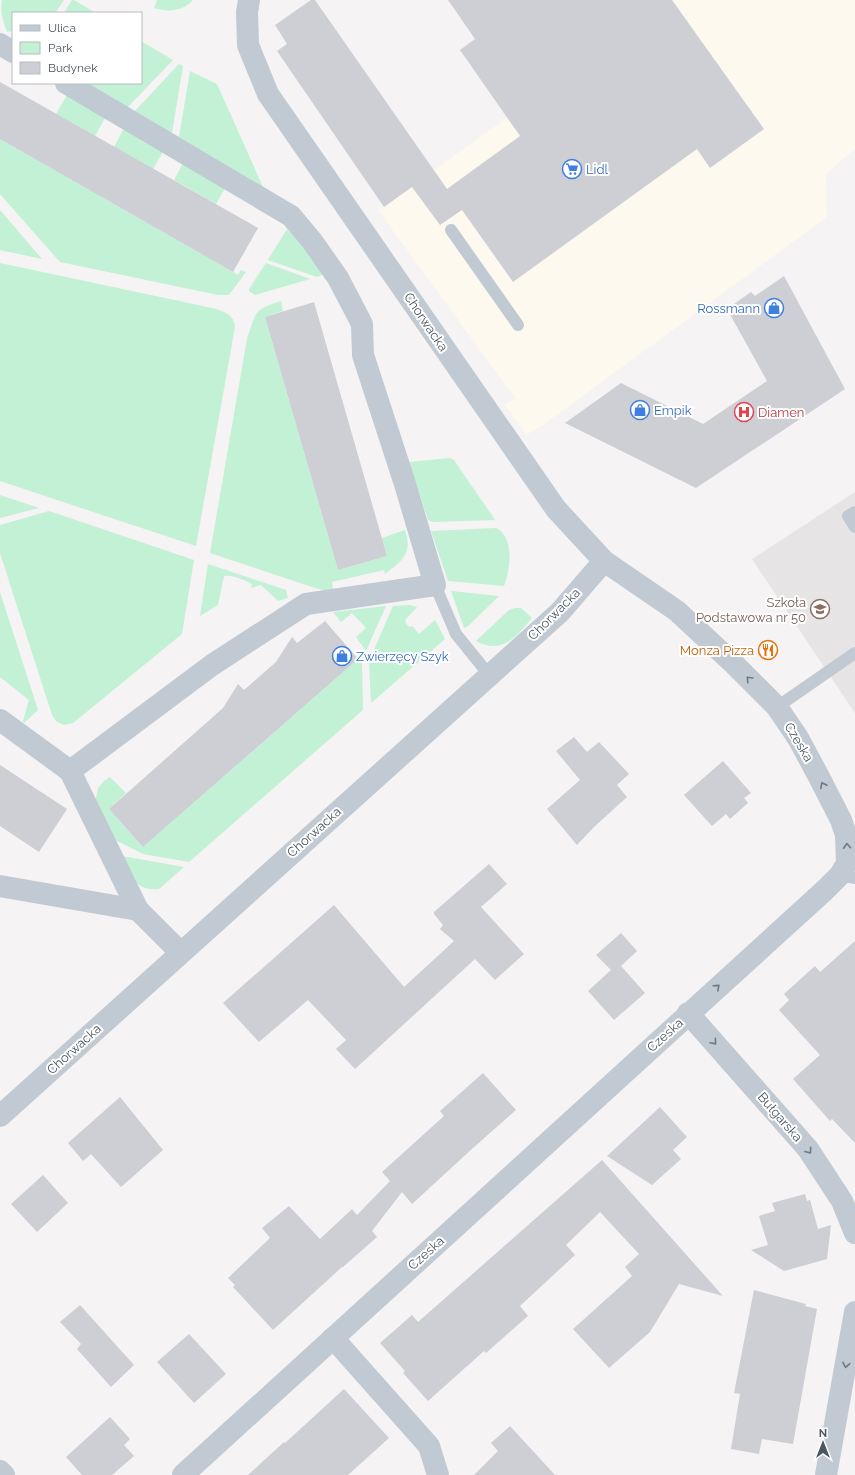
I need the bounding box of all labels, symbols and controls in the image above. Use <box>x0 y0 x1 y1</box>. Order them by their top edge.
legend <box>12 12 142 84</box>
text: Ulica <box>48 21 76 35</box>
text: Park <box>48 41 73 55</box>
text: Budynek <box>48 61 98 75</box>
supermarket icon: Lidl <box>561 158 583 180</box>
place label: Lidl <box>586 162 608 177</box>
street label: Chorwacka <box>401 290 451 354</box>
shop icon: Rossmann <box>763 297 785 319</box>
place label: Rossmann <box>697 301 760 316</box>
shop icon: Empik <box>629 399 651 421</box>
hospital icon: Diamen <box>733 401 755 423</box>
place label: Empik <box>654 403 692 418</box>
place label: Diamen <box>758 405 804 420</box>
street label: Chorwacka <box>525 585 583 643</box>
place label: Szkoła Podstawowa nr 50 <box>696 595 806 625</box>
school or university icon: Szkoła Podstawowa nr 50 <box>809 598 831 620</box>
restaurant icon: Monza Pizza <box>757 639 779 661</box>
place label: Monza Pizza <box>680 643 754 658</box>
shop icon: Zwierzęcy Szyk <box>331 645 353 667</box>
place label: Zwierzęcy Szyk <box>356 649 449 664</box>
one-way arrow <box>746 676 754 684</box>
street label: Czeska <box>781 720 817 764</box>
one-way arrow <box>820 782 828 789</box>
street label: Chorwacka <box>284 804 344 860</box>
one-way arrow <box>843 843 852 849</box>
one-way arrow <box>712 984 720 992</box>
street label: Czeska <box>644 1015 686 1055</box>
street label: Chorwacka <box>44 1021 104 1077</box>
one-way arrow <box>710 1037 717 1045</box>
street label: Bułgarska <box>755 1089 805 1145</box>
one-way arrow <box>804 1146 811 1153</box>
street label: Czeska <box>405 1233 447 1273</box>
one-way arrow <box>842 1361 850 1368</box>
north arrow <box>803 1423 843 1463</box>
text: N <box>819 1427 827 1440</box>

